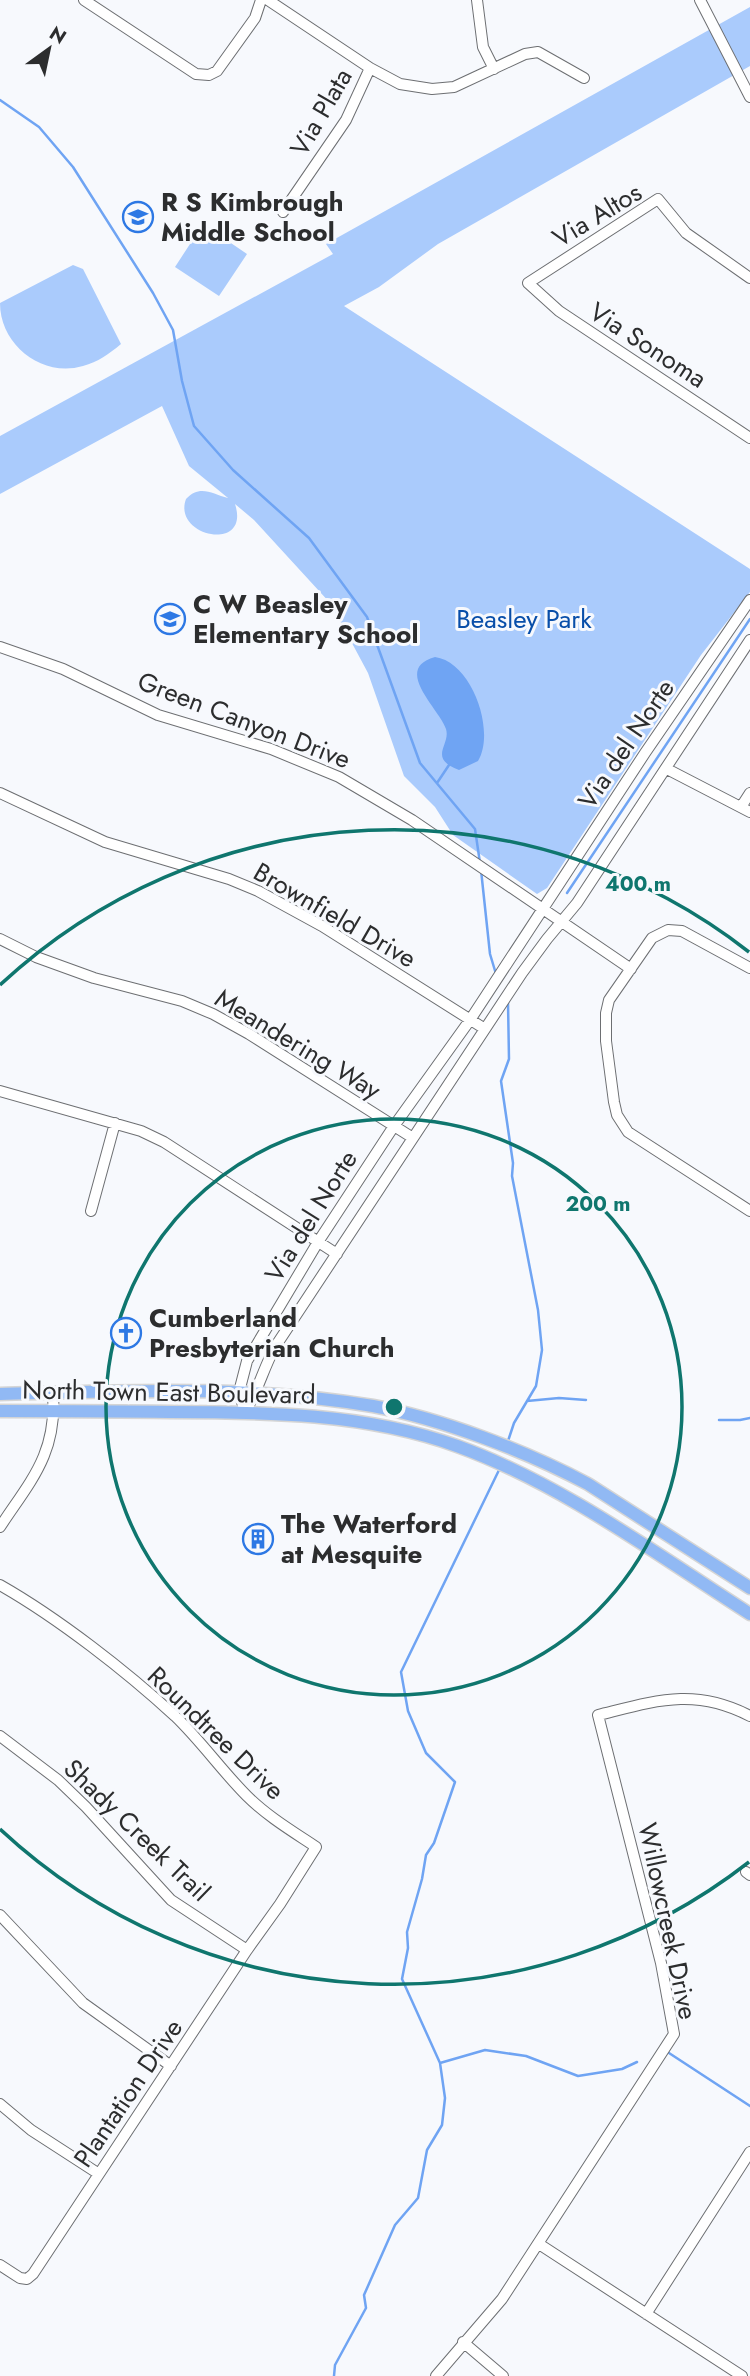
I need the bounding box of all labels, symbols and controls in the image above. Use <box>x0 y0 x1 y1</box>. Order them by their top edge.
north arrow <box>14 14 84 84</box>
text: N <box>44 20 72 51</box>
street label: Via Plata <box>281 61 361 163</box>
street label: Via Altos <box>545 173 649 257</box>
place label: R S Kimbrough Middle School <box>161 183 344 251</box>
school or university icon: R S Kimbrough Middle School <box>121 200 155 234</box>
street label: Via Sonoma <box>582 293 714 397</box>
place label: C W Beasley Elementary School <box>193 585 418 653</box>
park label: Beasley Park <box>456 600 592 638</box>
school or university icon: C W Beasley Elementary School <box>153 602 187 636</box>
street label: Green Canyon Drive <box>132 662 356 778</box>
street label: Via del Norte <box>569 672 683 816</box>
street label: Brownfield Drive <box>247 853 423 977</box>
text: 400 m <box>605 869 671 899</box>
street label: Meandering Way <box>208 979 389 1109</box>
street label: Via del Norte <box>255 1143 367 1289</box>
text: 200 m <box>565 1189 631 1219</box>
place label: Cumberland Presbyterian Church <box>149 1299 395 1367</box>
church icon: Cumberland Presbyterian Church <box>109 1316 143 1350</box>
street label: North Town East Boulevard <box>22 1370 316 1414</box>
centre of rings <box>382 1395 406 1419</box>
place label: The Waterford at Mesquite <box>281 1505 457 1573</box>
building icon: The Waterford at Mesquite <box>241 1522 275 1556</box>
street label: Roundtree Drive <box>139 1657 293 1809</box>
street label: Shady Creek Trail <box>55 1750 219 1910</box>
street label: Willowcreek Drive <box>629 1819 707 2023</box>
street label: Plantation Drive <box>64 2011 192 2175</box>

